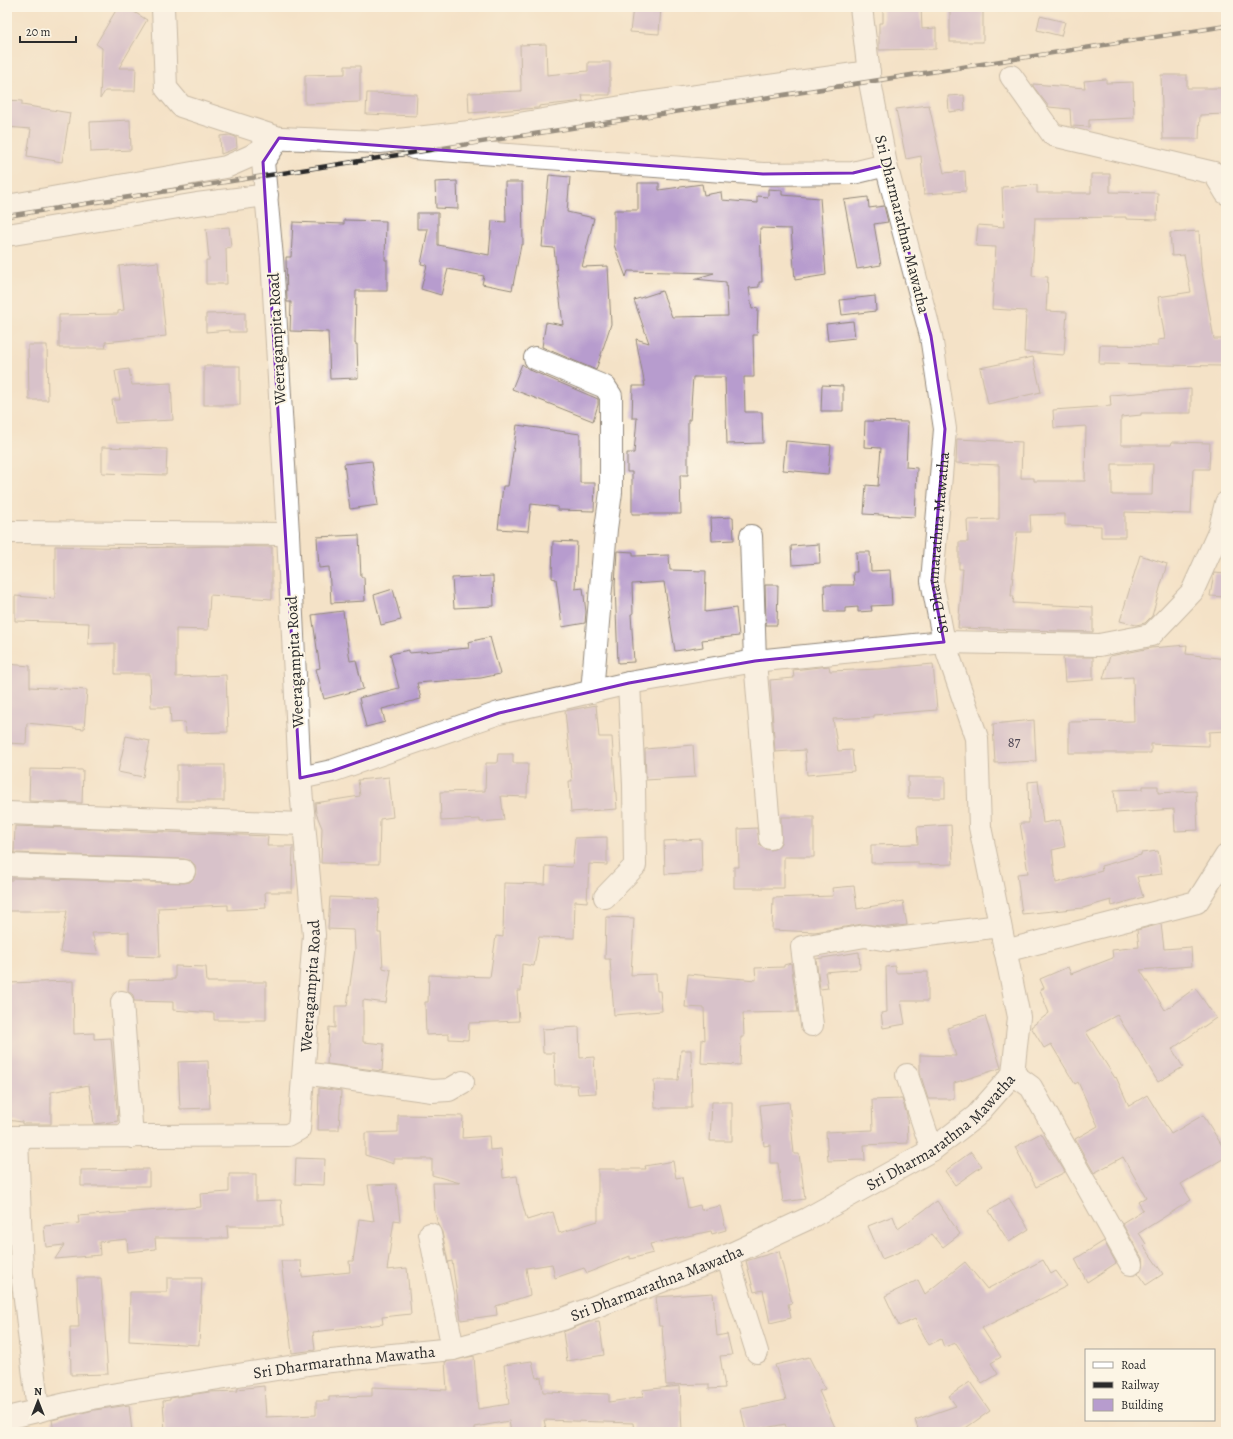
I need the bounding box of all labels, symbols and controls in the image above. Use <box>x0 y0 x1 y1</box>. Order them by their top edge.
scale bar <box>20 18 76 44</box>
text: 20 m <box>26 24 50 40</box>
street label: Sri Dharmarathna Mawatha <box>869 133 935 316</box>
street label: Weeragampita Road <box>263 272 291 407</box>
street label: Sri Dharmarathna Mawatha <box>922 450 955 636</box>
street label: Weeragampita Road <box>281 595 309 730</box>
house number: 87 <box>1008 733 1020 752</box>
street label: Weeragampita Road <box>295 919 326 1054</box>
street label: Sri Dharmarathna Mawatha <box>862 1069 1021 1196</box>
street label: Sri Dharmarathna Mawatha <box>567 1240 747 1327</box>
street label: Sri Dharmarathna Mawatha <box>251 1341 437 1385</box>
legend <box>1085 1349 1215 1421</box>
text: Road <box>1121 1357 1147 1373</box>
text: Railway <box>1121 1377 1160 1393</box>
north arrow <box>18 1381 58 1421</box>
text: N <box>34 1384 42 1399</box>
text: Building <box>1121 1397 1163 1413</box>

